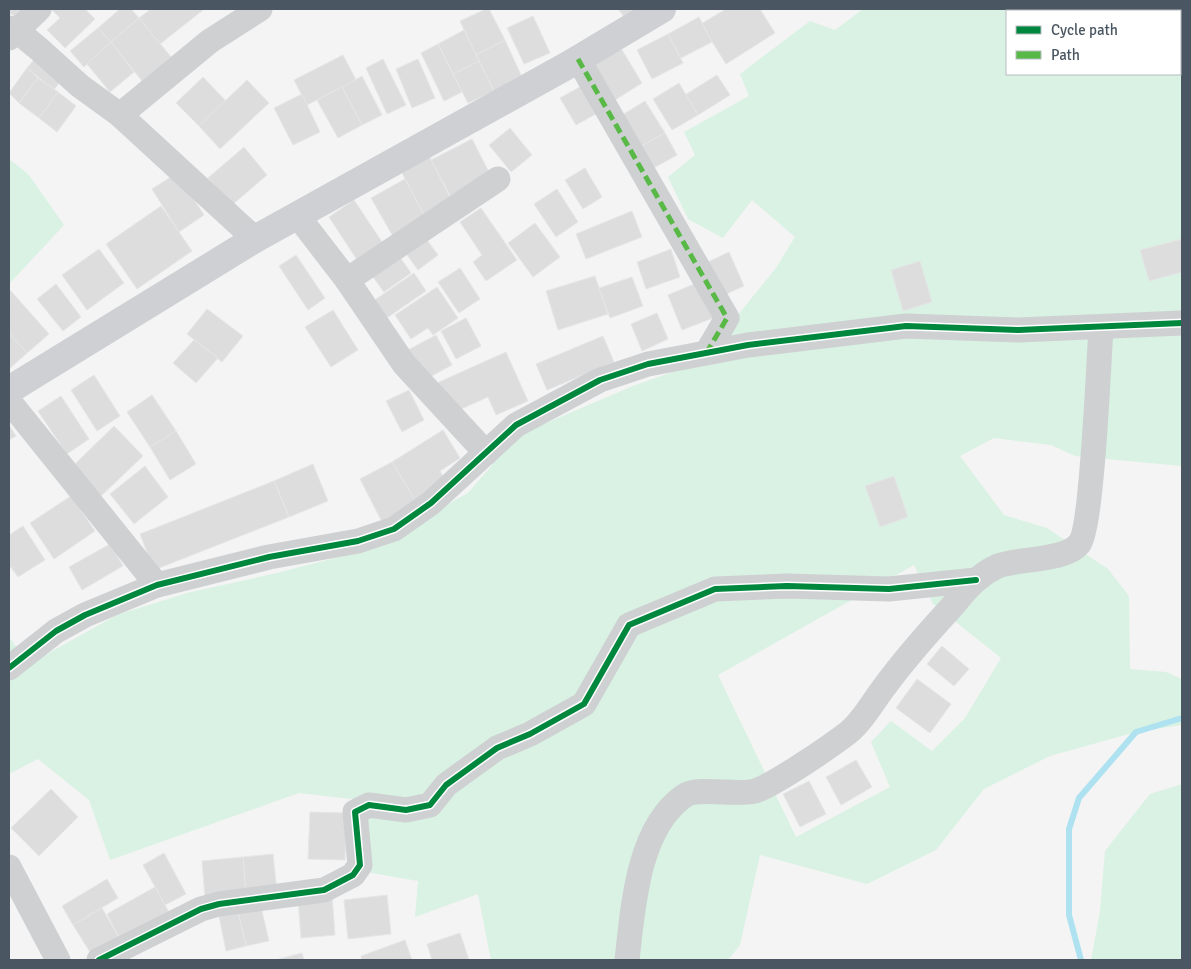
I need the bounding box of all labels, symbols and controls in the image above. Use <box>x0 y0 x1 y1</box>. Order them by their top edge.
legend <box>1006 10 1181 75</box>
text: Cycle path <box>1051 21 1118 39</box>
text: Path <box>1051 46 1080 64</box>

